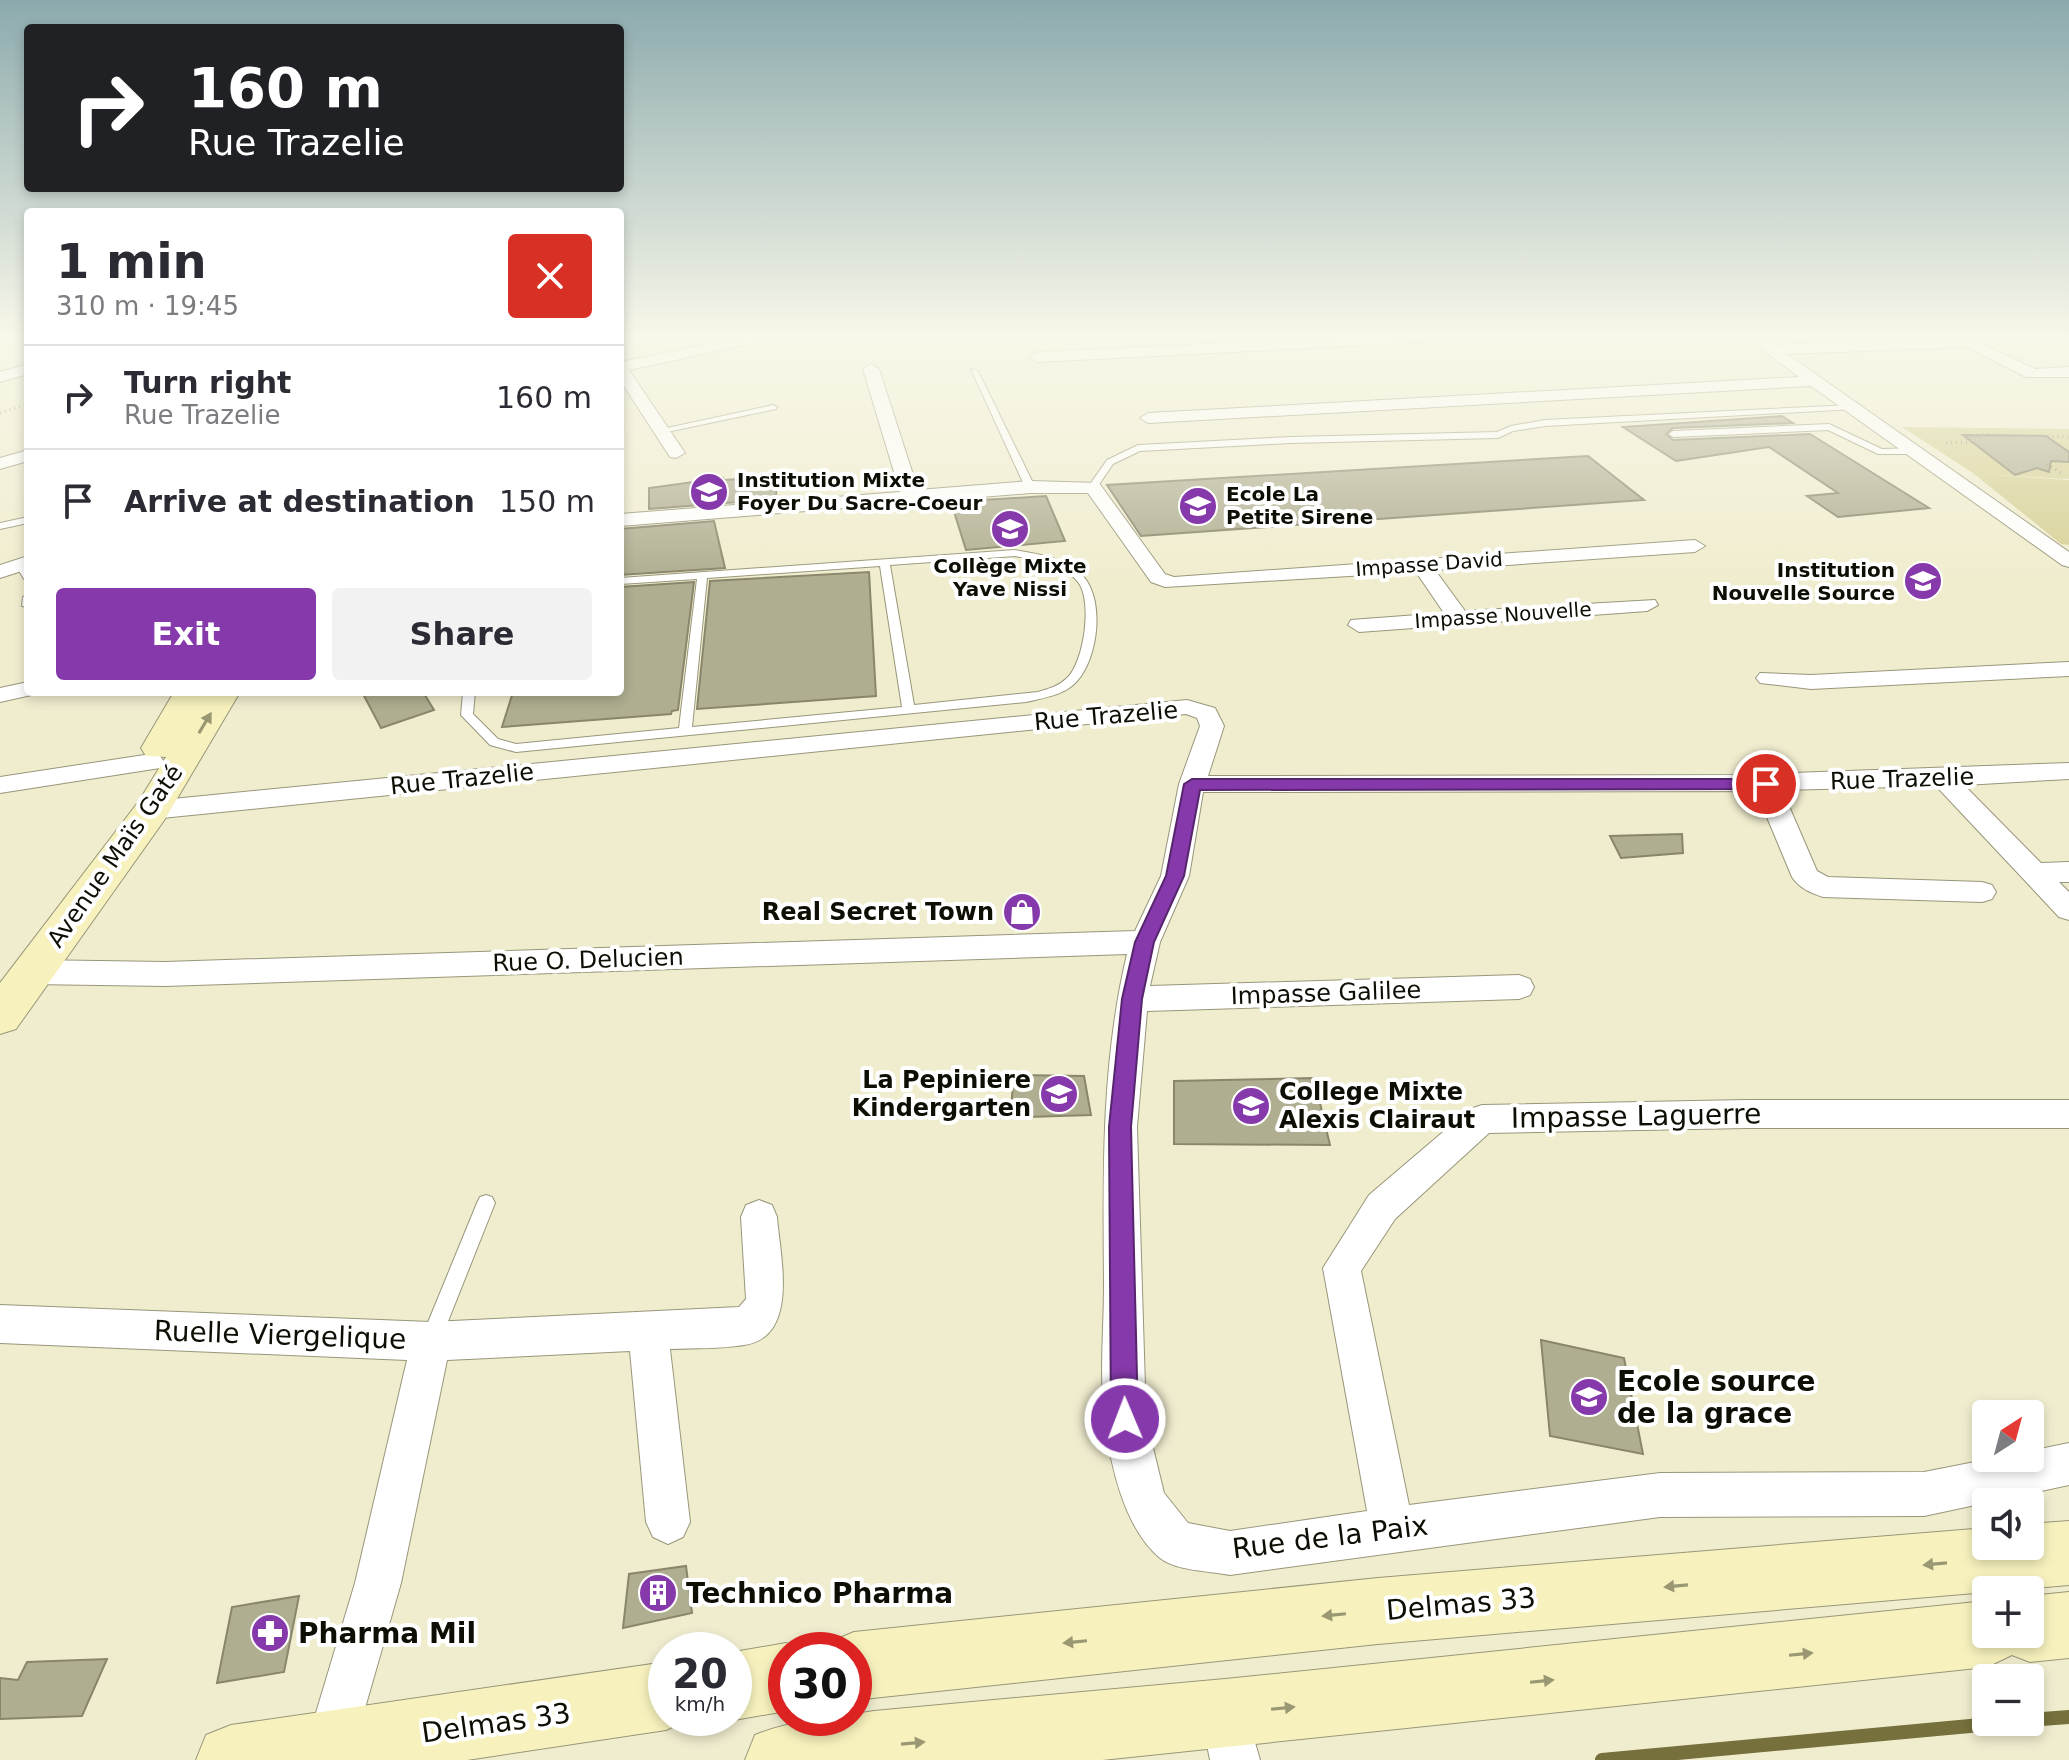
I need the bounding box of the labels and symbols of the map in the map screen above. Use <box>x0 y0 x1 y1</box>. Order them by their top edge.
place label: Institution Mixte Foyer Du Sacre-Coeur <box>737 468 983 515</box>
school or university icon: Institution Mixte Foyer Du Sacre-Coeur <box>688 471 730 513</box>
place label: Ecole La Petite Sirene <box>1226 482 1373 529</box>
school or university icon: Ecole La Petite Sirene <box>1177 485 1219 527</box>
school or university icon: Collège Mixte Yave Nissi <box>989 508 1031 550</box>
street label: Impasse David <box>1355 547 1503 581</box>
place label: Collège Mixte Yave Nissi <box>933 554 1087 601</box>
place label: Institution Nouvelle Source <box>1712 558 1895 605</box>
school or university icon: Institution Nouvelle Source <box>1902 560 1944 602</box>
street label: Impasse Nouvelle <box>1414 597 1592 633</box>
street label: Rue Trazelie <box>1033 696 1179 736</box>
one-way arrow <box>198 712 212 734</box>
pin <box>1732 750 1800 818</box>
street label: Rue Trazelie <box>389 758 535 800</box>
street label: Avenue Maïs Gaté <box>41 759 189 953</box>
street label: Rue Trazelie <box>1829 762 1975 796</box>
shop icon: Real Secret Town <box>1001 891 1043 933</box>
place label: Real Secret Town <box>762 898 994 926</box>
street label: Rue O. Delucien <box>492 943 684 977</box>
street label: Impasse Galilee <box>1230 976 1422 1010</box>
place label: La Pepiniere Kindergarten <box>852 1066 1031 1122</box>
school or university icon: La Pepiniere Kindergarten <box>1038 1073 1080 1115</box>
place label: College Mixte Alexis Clairaut <box>1279 1078 1475 1134</box>
school or university icon: College Mixte Alexis Clairaut <box>1230 1085 1272 1127</box>
street label: Impasse Laguerre <box>1511 1097 1761 1135</box>
street label: Ruelle Viergelique <box>153 1314 407 1356</box>
place label: Ecole source de la grace <box>1617 1365 1816 1430</box>
school or university icon: Ecole source de la grace <box>1568 1376 1610 1418</box>
position arrow <box>1083 1377 1167 1461</box>
north arrow <box>1972 1400 2044 1472</box>
street label: Rue de la Paix <box>1230 1509 1430 1565</box>
one-way arrow <box>1923 1558 1948 1571</box>
building icon: Technico Pharma <box>637 1572 679 1614</box>
place label: Technico Pharma <box>686 1577 953 1610</box>
one-way arrow <box>1663 1580 1688 1593</box>
street label: Delmas 33 <box>1385 1581 1537 1627</box>
one-way arrow <box>1321 1609 1346 1622</box>
pharmacy icon: Pharma Mil <box>249 1612 291 1654</box>
place label: Pharma Mil <box>298 1617 476 1650</box>
speed limit sign: 30 <box>768 1632 872 1736</box>
one-way arrow <box>1062 1635 1087 1648</box>
one-way arrow <box>1788 1647 1813 1660</box>
one-way arrow <box>1530 1674 1555 1687</box>
street label: Delmas 33 <box>419 1696 573 1750</box>
one-way arrow <box>1271 1701 1296 1714</box>
one-way arrow <box>901 1736 926 1749</box>

